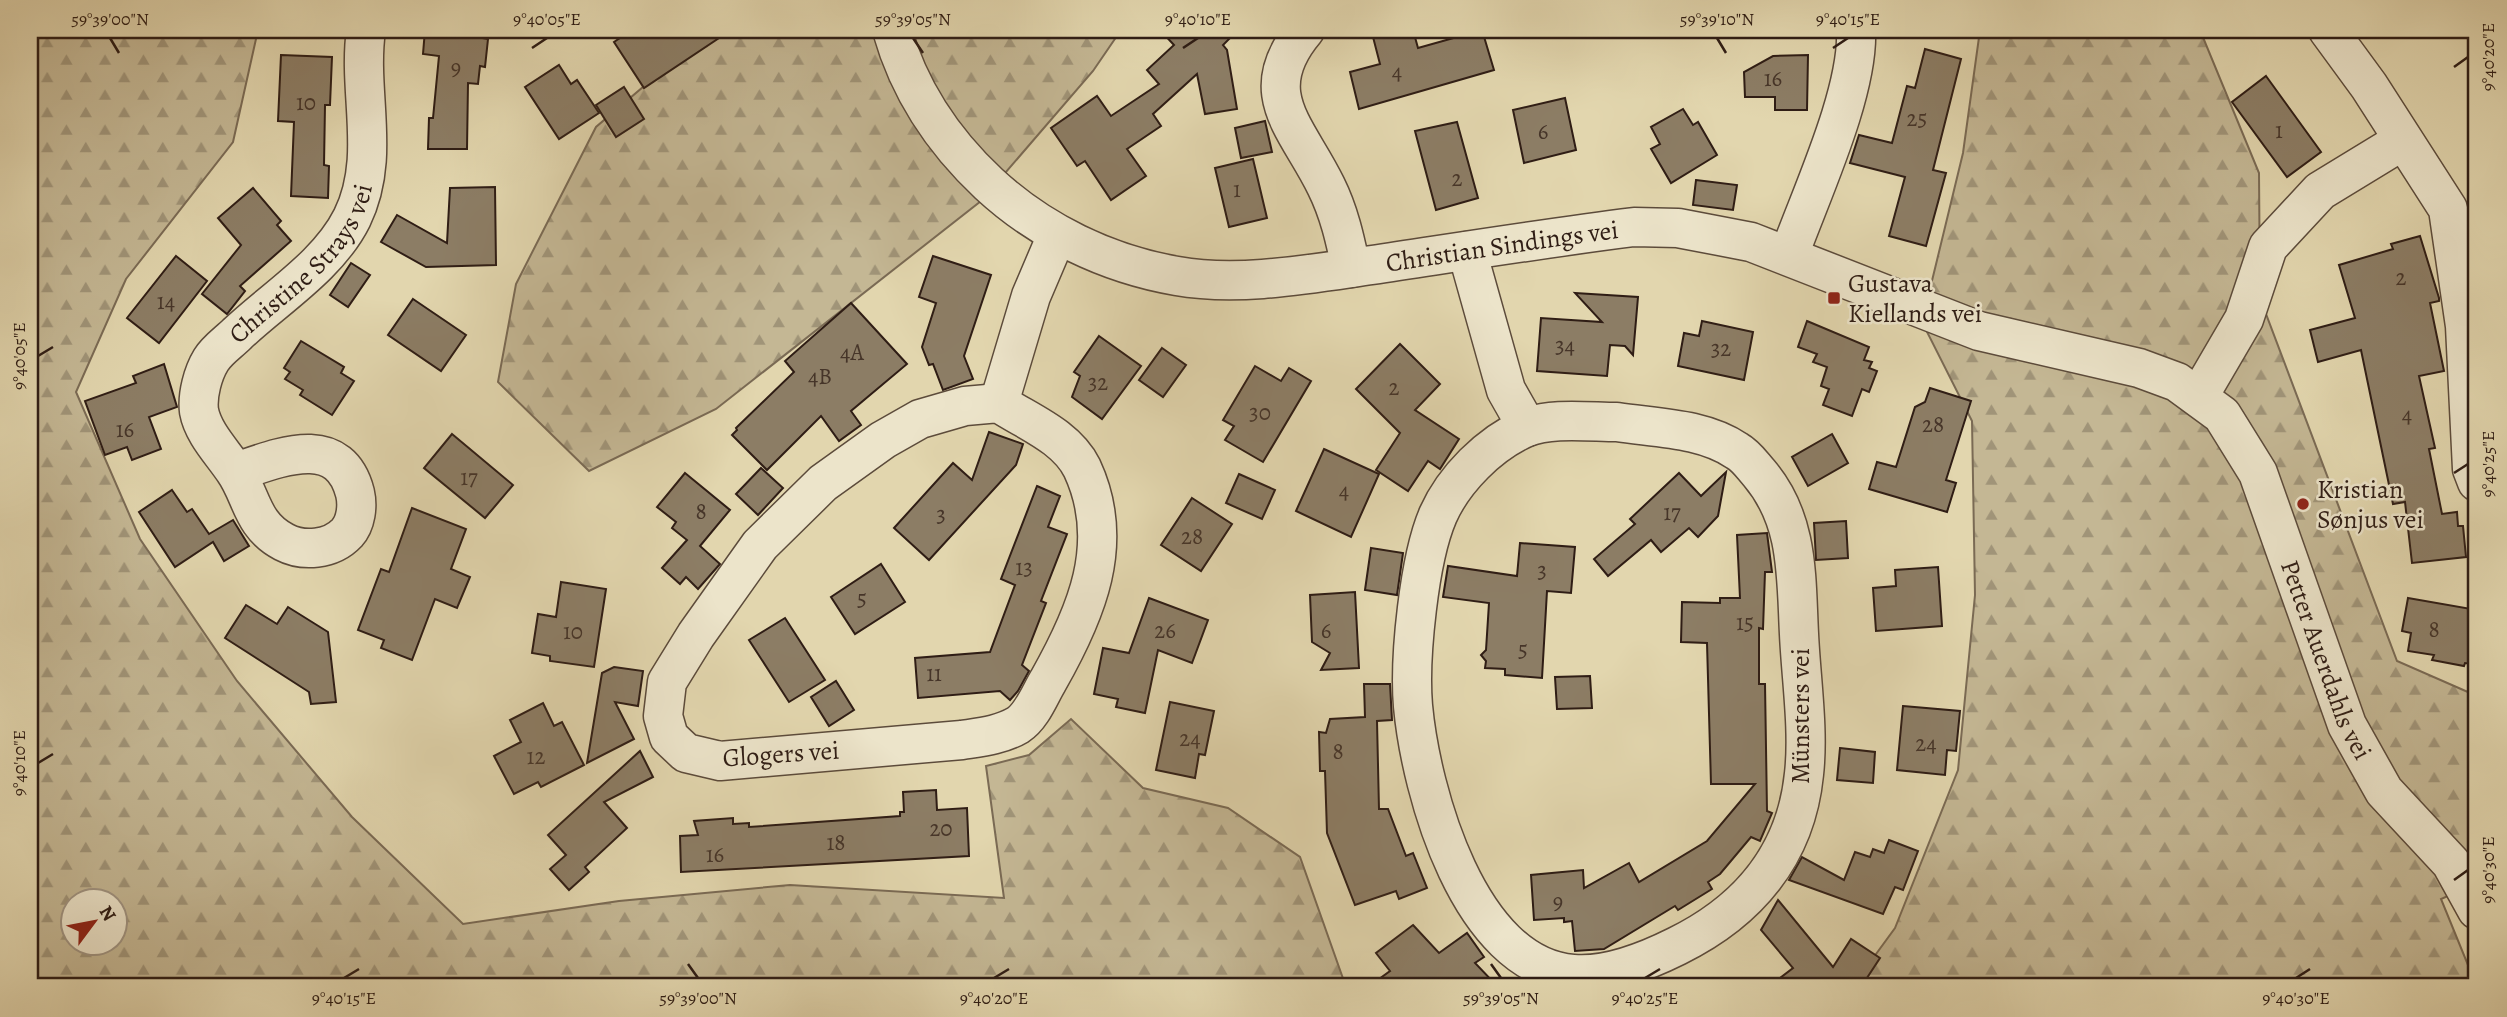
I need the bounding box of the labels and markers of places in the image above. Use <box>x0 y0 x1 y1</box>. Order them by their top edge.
place label: Gustava Kiellands vei <box>1848 266 1982 331</box>
marker: Gustava Kiellands vei <box>1826 290 1842 306</box>
place label: Kristian Sønjus vei <box>2317 472 2424 537</box>
marker: Kristian Sønjus vei <box>2295 496 2311 512</box>

